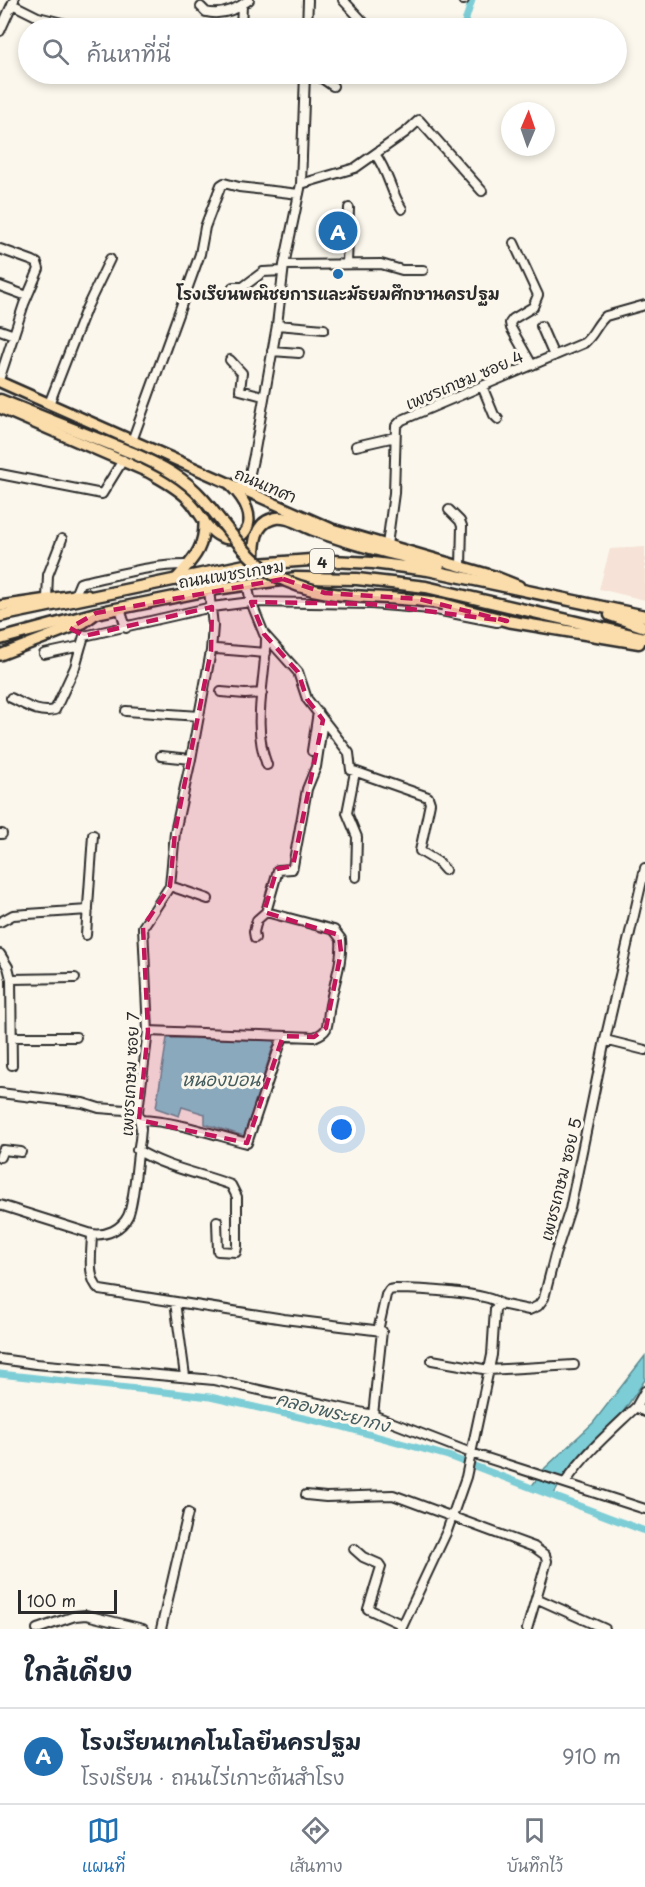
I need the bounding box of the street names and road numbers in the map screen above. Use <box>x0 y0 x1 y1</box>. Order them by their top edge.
street label: เพชรเกษม ซอย 4 <box>401 343 527 415</box>
street label: ถนนเทศา <box>231 460 301 508</box>
road number: 4 <box>310 549 334 573</box>
street label: ถนนเพชรเกษม <box>177 553 285 593</box>
street label: เพชรเกษม ซอย 7 <box>114 1011 144 1137</box>
street label: เพชรเกษม ซอย 5 <box>533 1115 587 1243</box>

